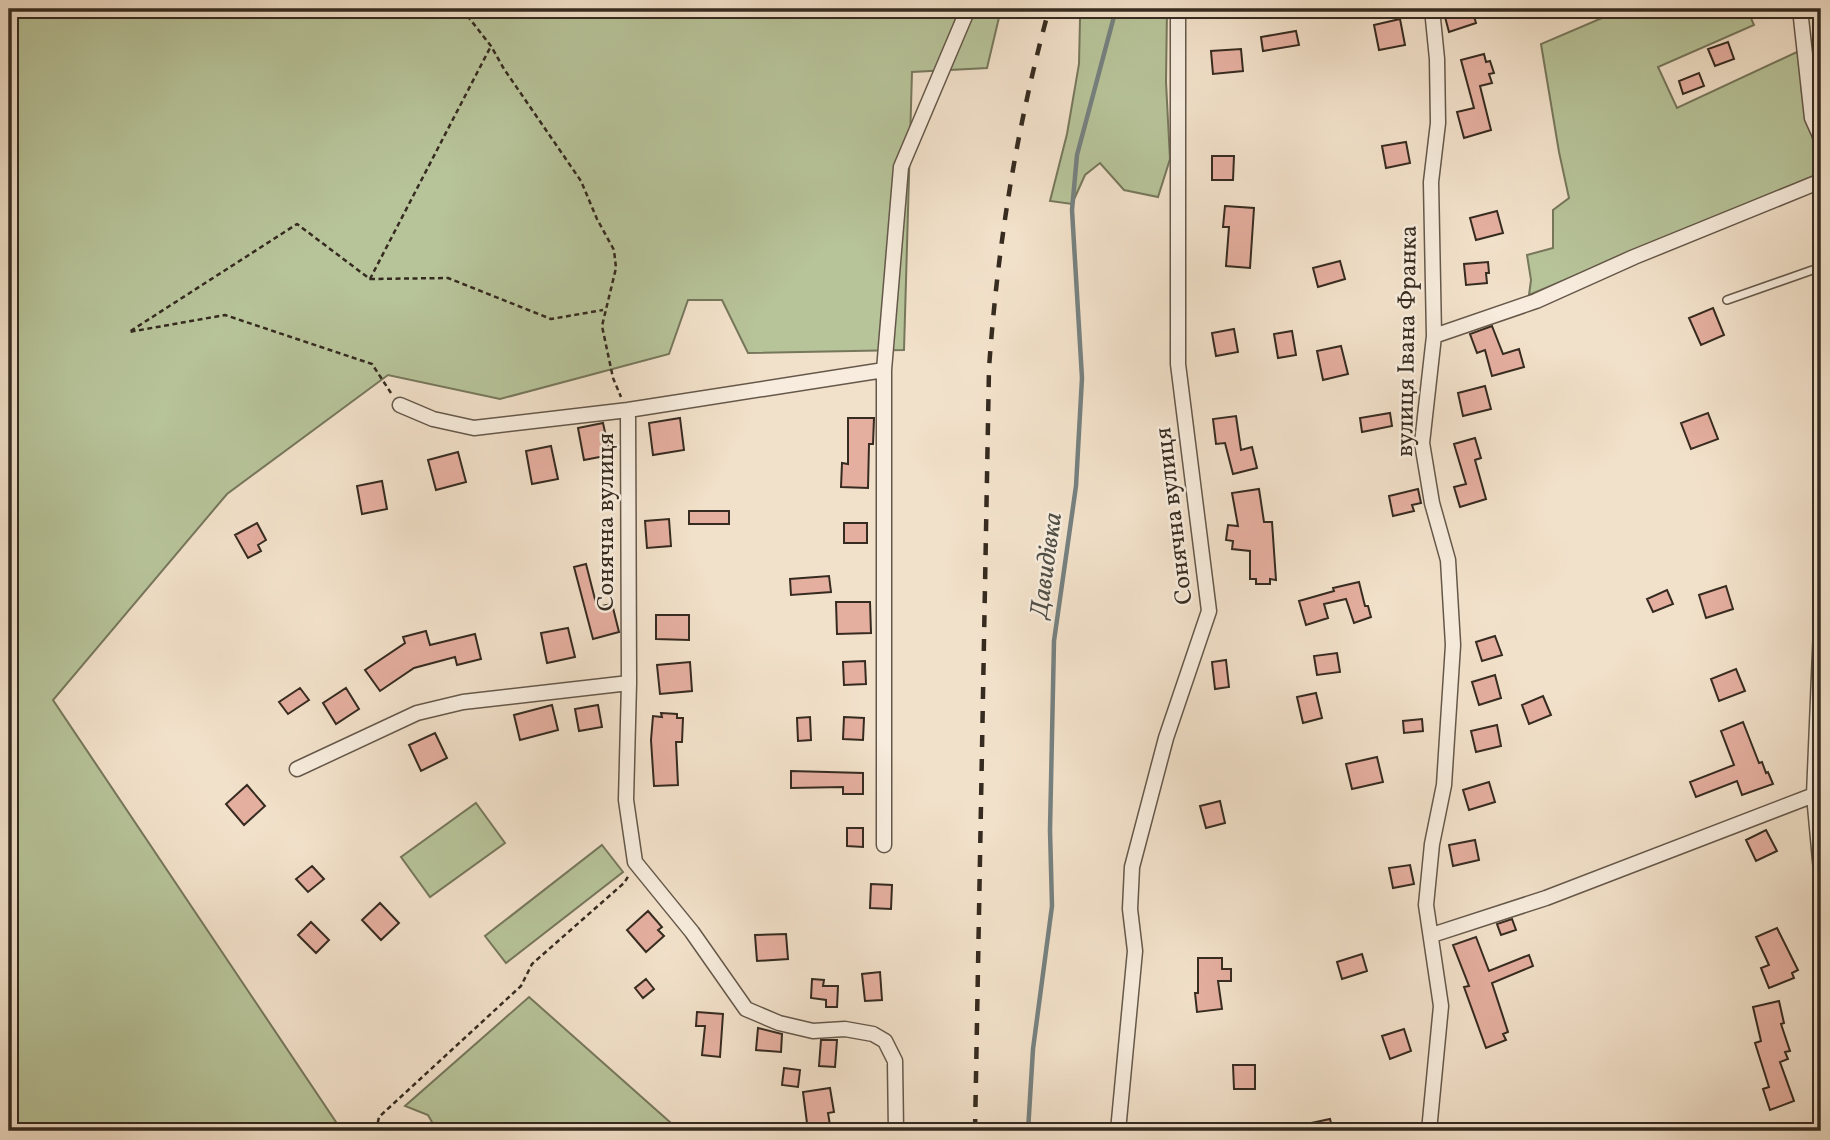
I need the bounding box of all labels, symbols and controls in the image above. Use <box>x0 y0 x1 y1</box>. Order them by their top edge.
street label: вулиця Івана Франка <box>1389 225 1427 457</box>
street label: Сонячна вулиця <box>1147 425 1203 606</box>
street label: Сонячна вулиця <box>590 433 624 611</box>
water label: Давидівка <box>1021 510 1072 622</box>

